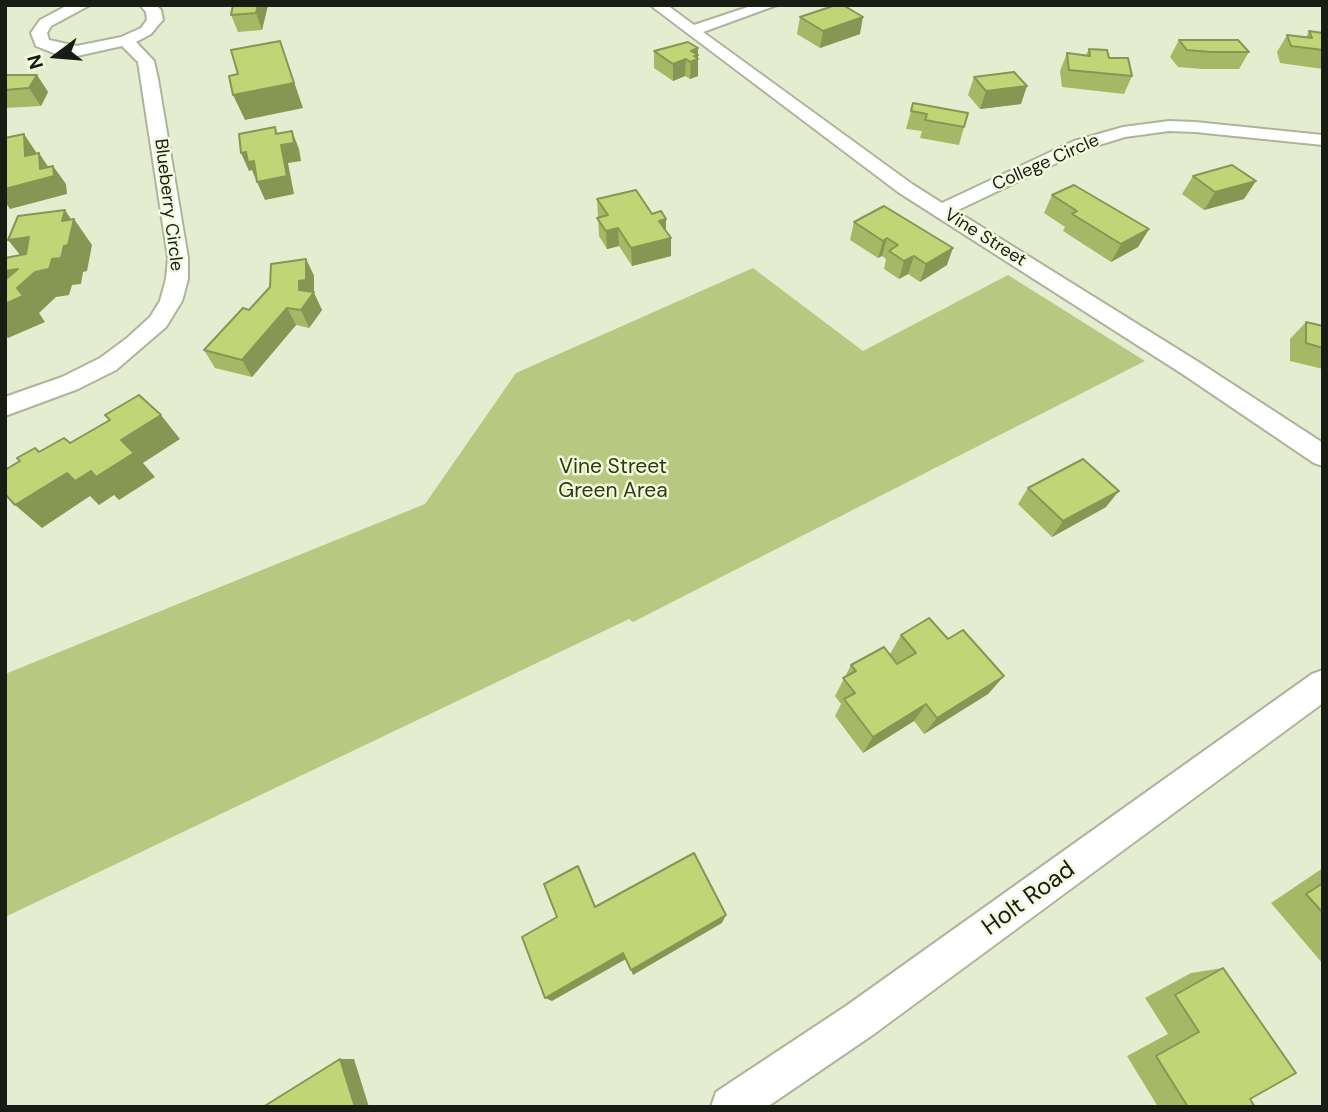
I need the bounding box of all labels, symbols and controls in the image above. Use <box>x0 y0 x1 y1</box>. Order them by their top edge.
north arrow <box>21 21 91 91</box>
text: N <box>21 52 49 72</box>
street label: College Circle <box>989 130 1103 196</box>
street label: Blueberry Circle <box>149 138 187 272</box>
street label: Vine Street <box>940 204 1030 272</box>
park label: Vine Street Green Area <box>558 454 668 504</box>
street label: Holt Road <box>977 856 1081 942</box>

